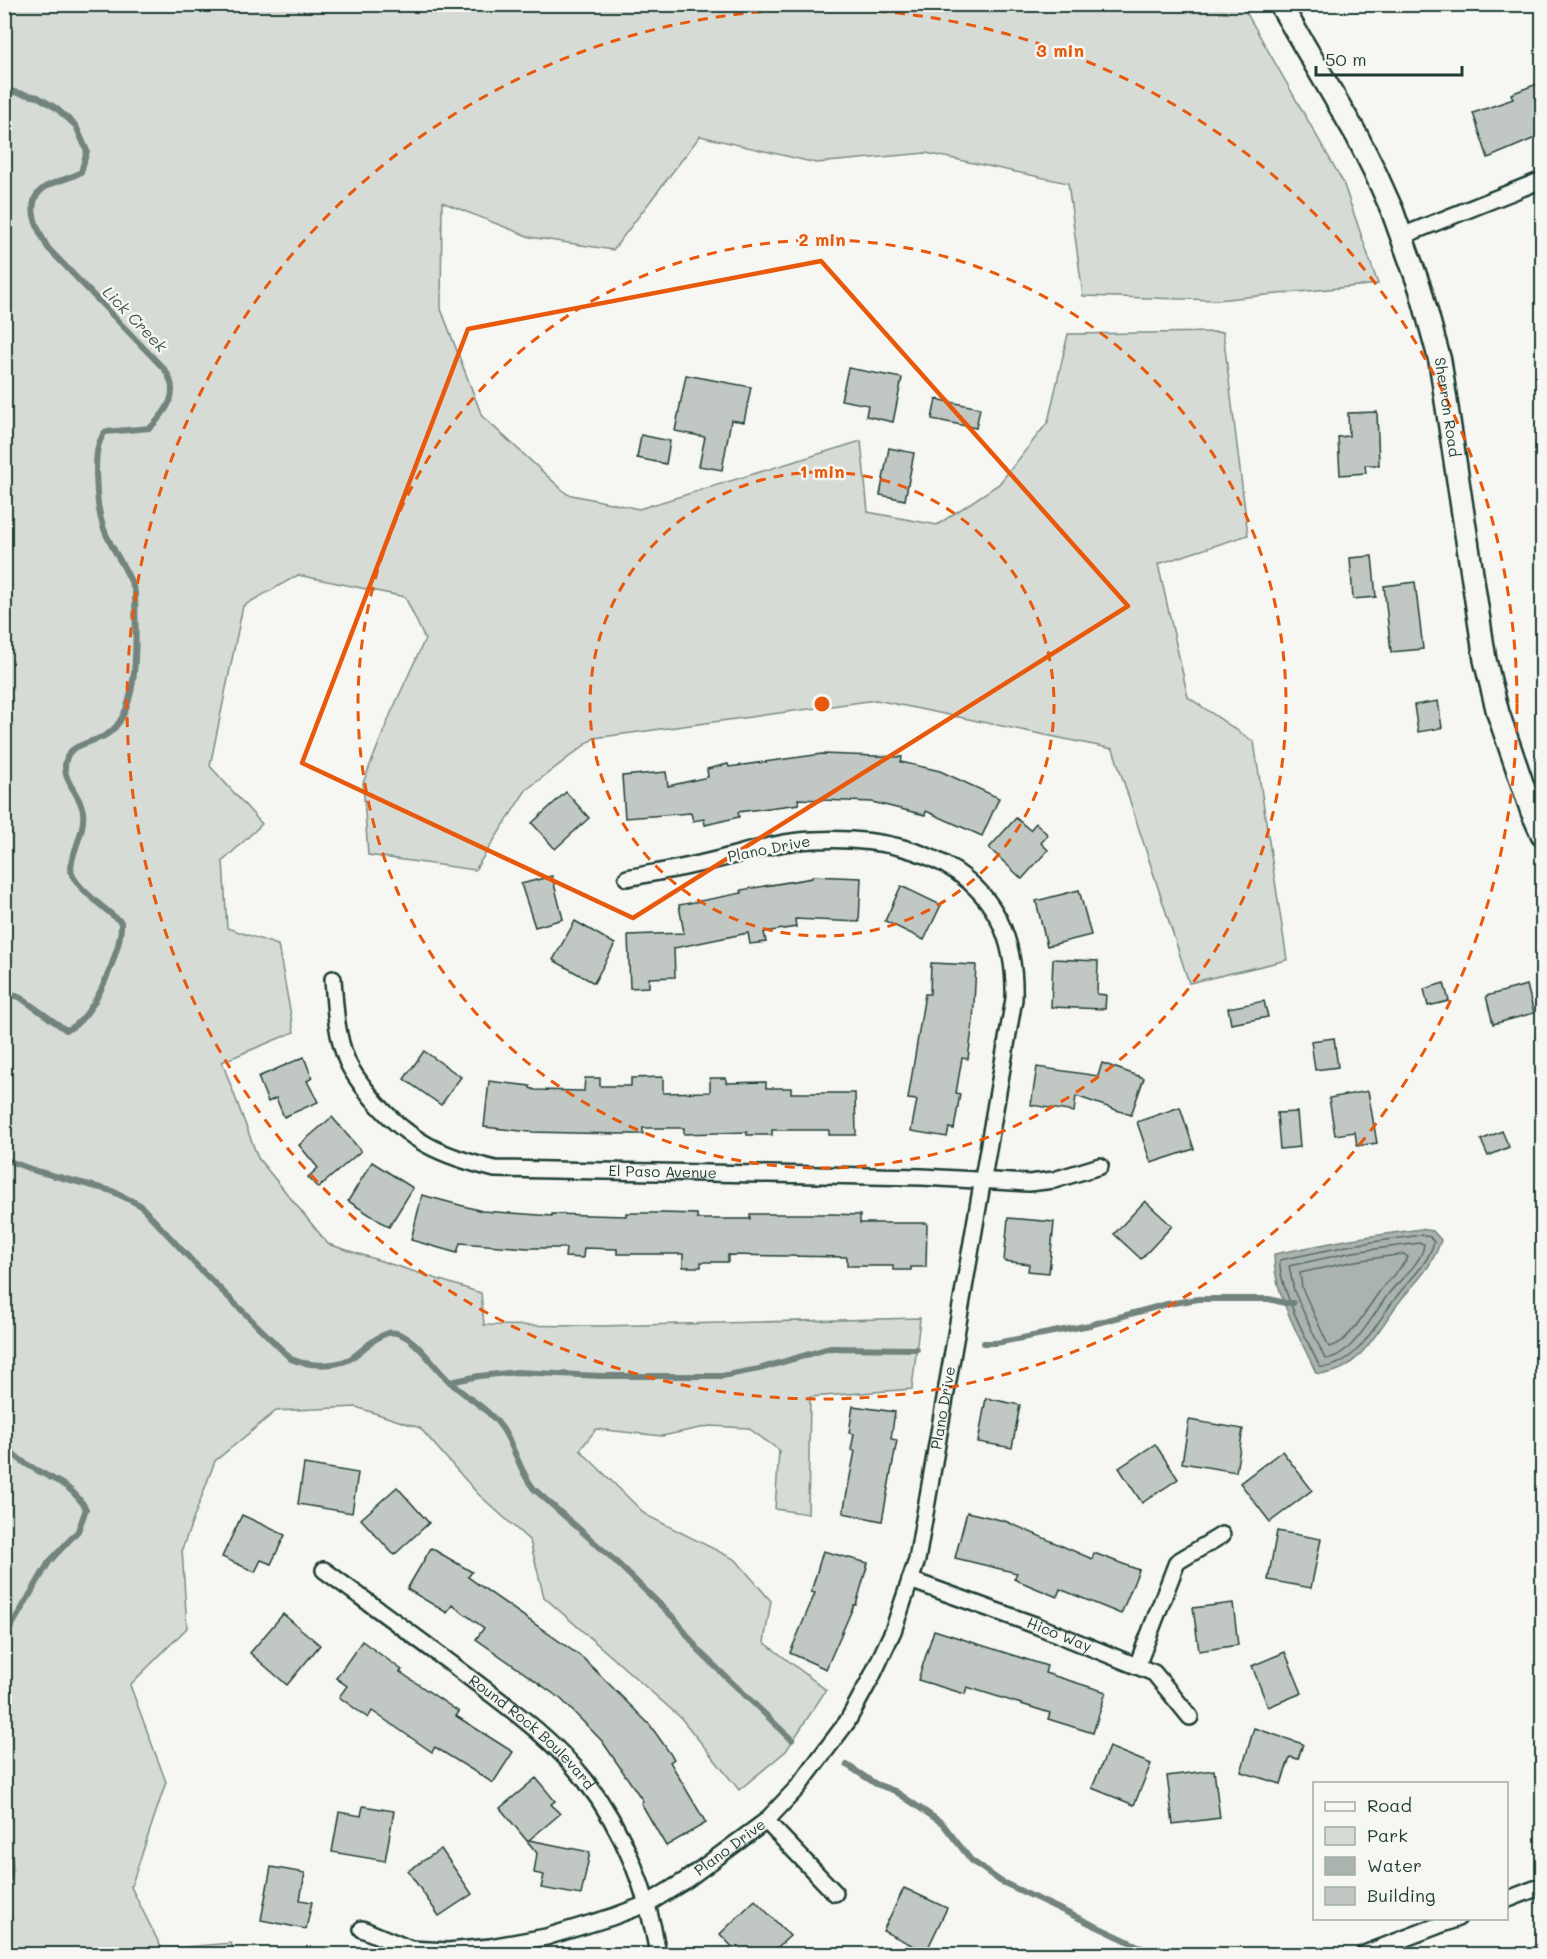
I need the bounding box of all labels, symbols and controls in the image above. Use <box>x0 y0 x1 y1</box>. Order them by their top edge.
text: 3 min <box>1036 38 1084 62</box>
scale bar <box>1316 39 1462 77</box>
text: 50 m <box>1325 47 1367 71</box>
text: 2 min <box>798 227 846 251</box>
water label: Lick Creek <box>99 281 172 357</box>
street label: Sherron Road <box>1431 356 1465 458</box>
text: 1 min <box>799 459 845 483</box>
centre of rings <box>812 694 832 714</box>
street label: Plano Drive <box>726 830 812 866</box>
street label: El Paso Avenue <box>608 1160 717 1182</box>
street label: Plano Drive <box>925 1365 959 1451</box>
street label: Hico Way <box>1024 1612 1095 1656</box>
street label: Round Rock Boulevard <box>465 1670 600 1793</box>
legend <box>1313 1782 1508 1920</box>
text: Road <box>1367 1793 1412 1817</box>
street label: Plano Drive <box>690 1814 769 1880</box>
text: Park <box>1367 1823 1408 1847</box>
text: Water <box>1367 1853 1422 1877</box>
text: Building <box>1367 1883 1435 1907</box>

